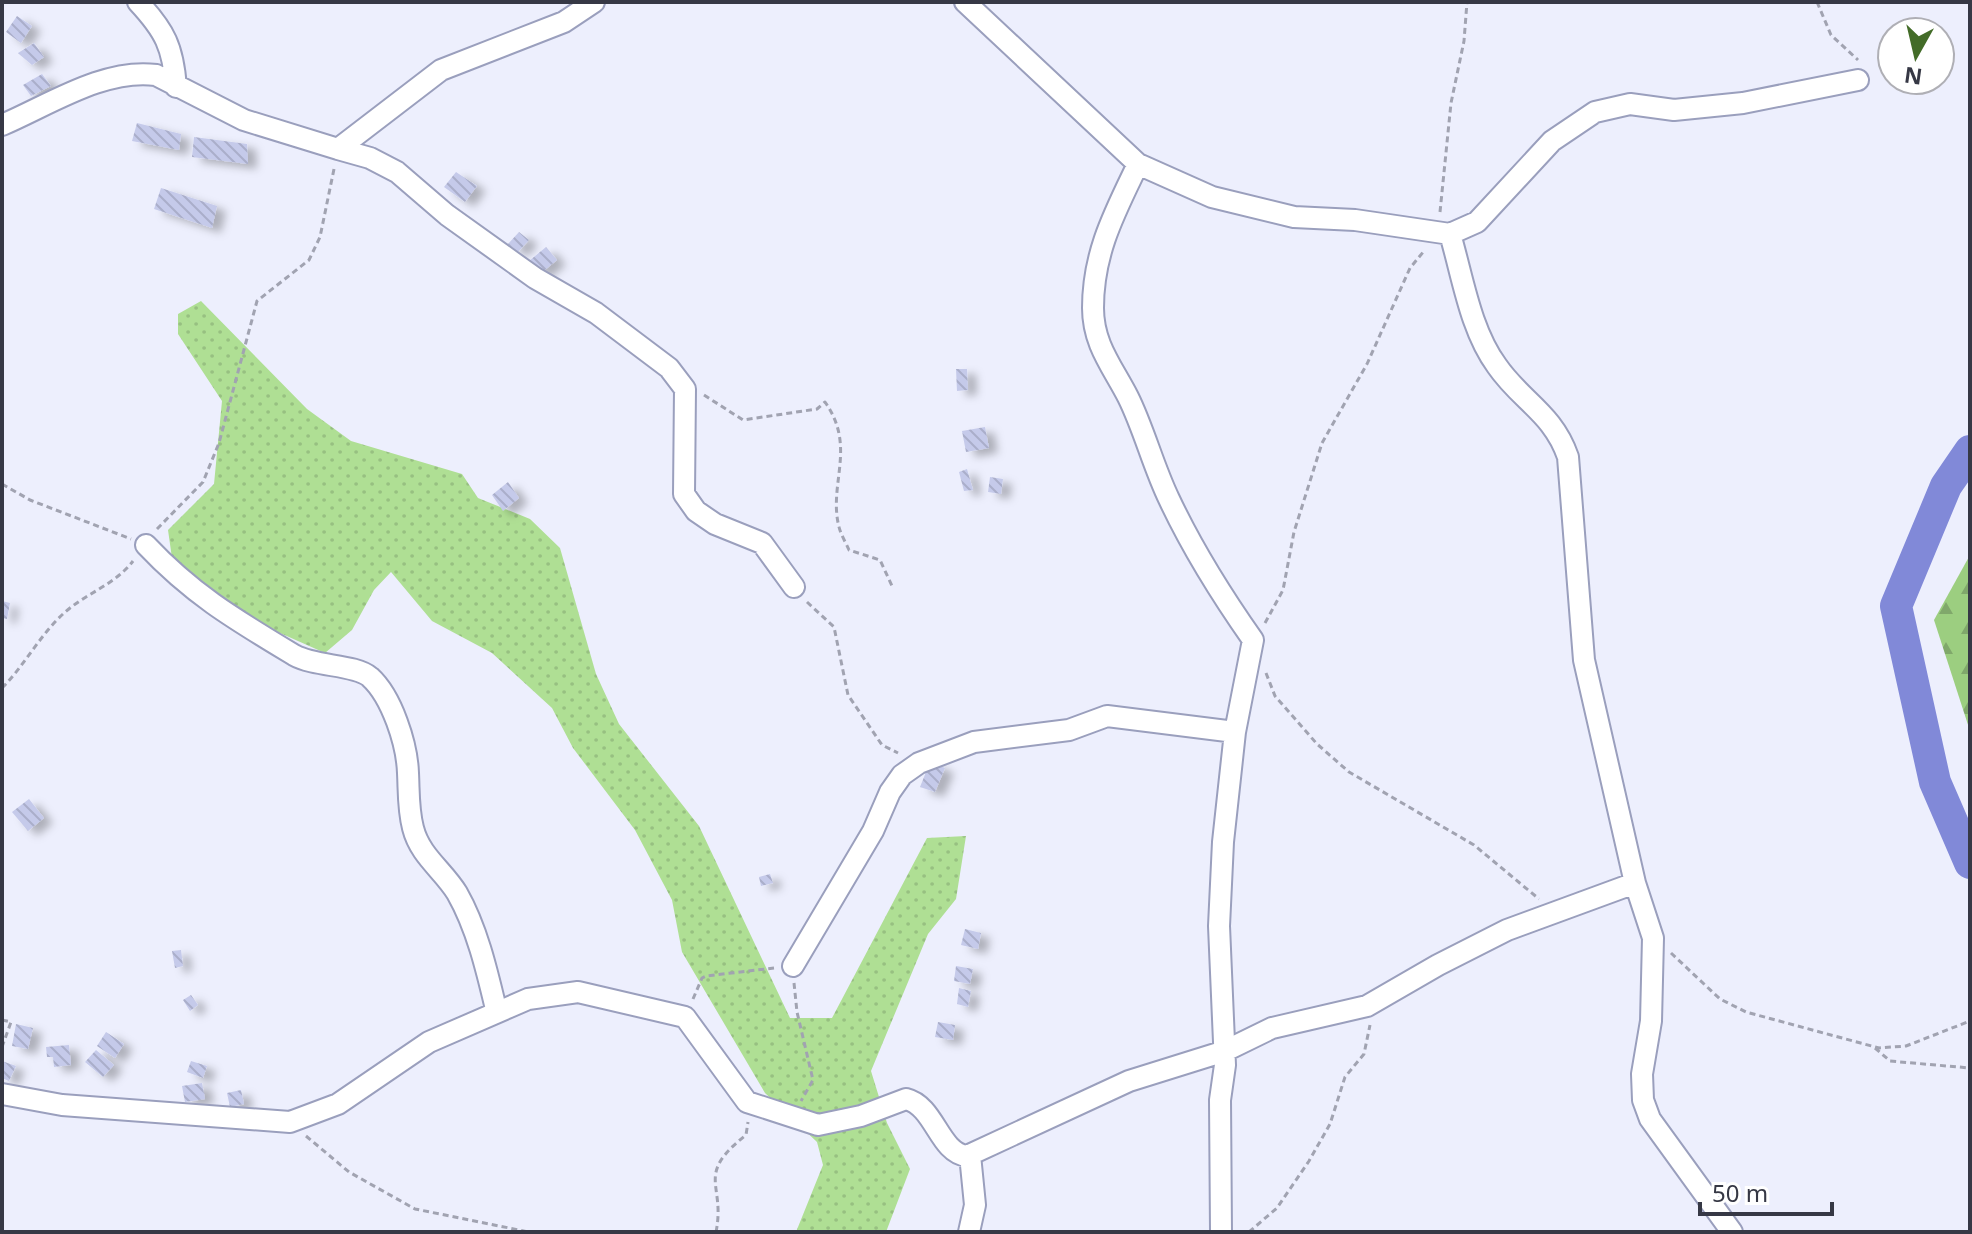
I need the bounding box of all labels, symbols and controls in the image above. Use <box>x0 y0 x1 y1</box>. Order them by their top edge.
north arrow <box>1876 16 1956 96</box>
text: N <box>1902 61 1924 93</box>
scale bar <box>1700 1166 1832 1216</box>
text: 50 m <box>1712 1176 1768 1209</box>

